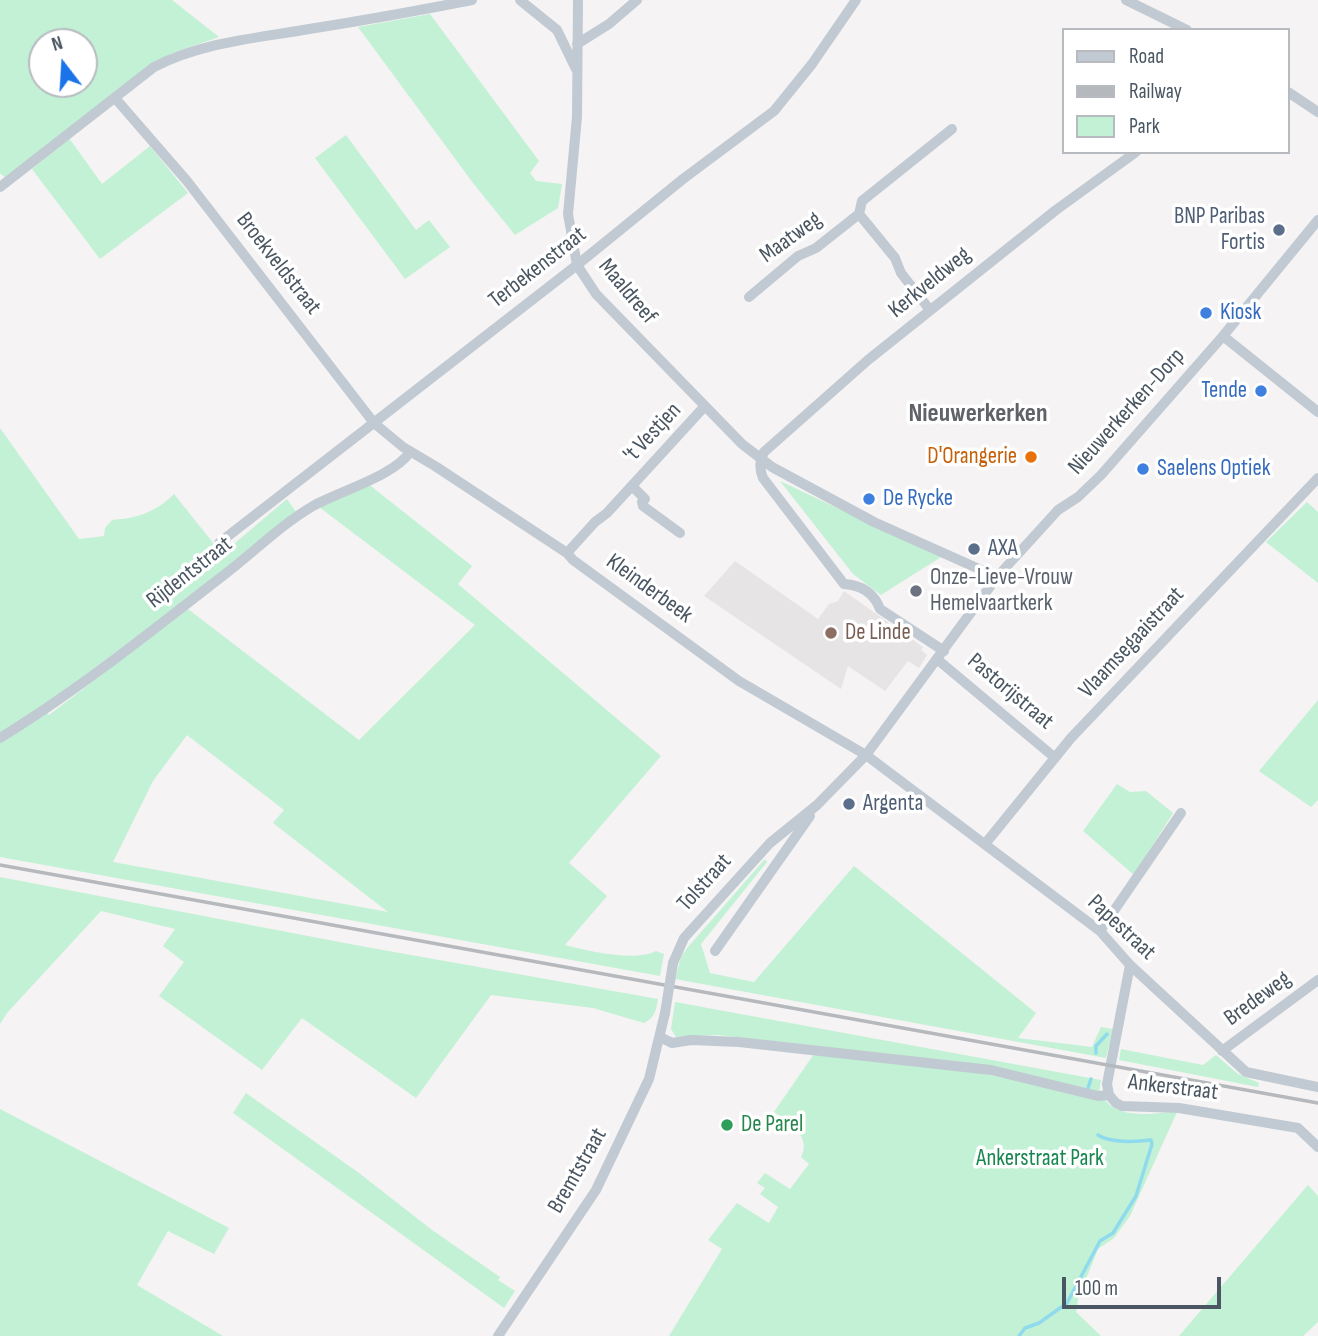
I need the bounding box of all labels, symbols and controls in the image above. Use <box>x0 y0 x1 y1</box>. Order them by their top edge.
north arrow <box>28 28 98 98</box>
legend <box>1062 28 1290 154</box>
text: N <box>49 32 66 57</box>
text: Road <box>1129 44 1164 69</box>
text: Railway <box>1129 79 1182 104</box>
text: Park <box>1129 114 1160 139</box>
place label: BNP Paribas Fortis <box>1174 203 1265 257</box>
street label: Maatweg <box>755 206 827 270</box>
street label: Broekveldstraat <box>230 207 326 321</box>
street label: Terbekenstraat <box>484 221 592 315</box>
marker: BNP Paribas Fortis <box>1271 222 1287 238</box>
street label: Kerkveldweg <box>883 242 977 324</box>
street label: Maaldreef <box>592 254 662 330</box>
place label: Kiosk <box>1220 299 1261 327</box>
marker: Kiosk <box>1198 305 1214 321</box>
street label: Nieuwerkerken-Dorp <box>1063 343 1191 481</box>
place label: Tende <box>1201 377 1247 405</box>
marker: Tende <box>1253 383 1269 399</box>
street label: 't Vestjen <box>618 397 688 469</box>
district label: Nieuwerkerken <box>908 398 1048 430</box>
place label: D'Orangerie <box>927 443 1017 471</box>
marker: D'Orangerie <box>1023 449 1039 465</box>
place label: Saelens Optiek <box>1157 455 1270 483</box>
marker: Saelens Optiek <box>1135 461 1151 477</box>
place label: De Rycke <box>883 485 953 513</box>
marker: De Rycke <box>861 491 877 507</box>
street label: Rijdentstraat <box>142 531 238 615</box>
place label: AXA <box>988 535 1018 563</box>
marker: AXA <box>966 541 982 557</box>
street label: Kleinderbeek <box>600 548 698 630</box>
place label: Onze-Lieve-Vrouw Hemelvaartkerk <box>930 564 1073 618</box>
street label: Vlaamsegaaistraat <box>1074 582 1190 704</box>
marker: Onze-Lieve-Vrouw Hemelvaartkerk <box>908 583 924 599</box>
place label: De Linde <box>845 619 911 647</box>
marker: De Linde <box>823 625 839 641</box>
street label: Pastorijstraat <box>961 648 1059 736</box>
place label: Argenta <box>863 790 923 818</box>
marker: Argenta <box>841 796 857 812</box>
street label: Tolstraat <box>672 849 738 917</box>
street label: Papestraat <box>1081 890 1161 966</box>
street label: Bredeweg <box>1219 966 1297 1032</box>
street label: Ankerstraat <box>1127 1069 1219 1107</box>
place label: De Parel <box>741 1111 803 1139</box>
marker: De Parel <box>719 1117 735 1133</box>
street label: Bremtstraat <box>543 1124 613 1218</box>
park label: Ankerstraat Park <box>976 1145 1104 1173</box>
scale bar <box>1066 1262 1225 1306</box>
text: 100 m <box>1075 1276 1118 1301</box>

